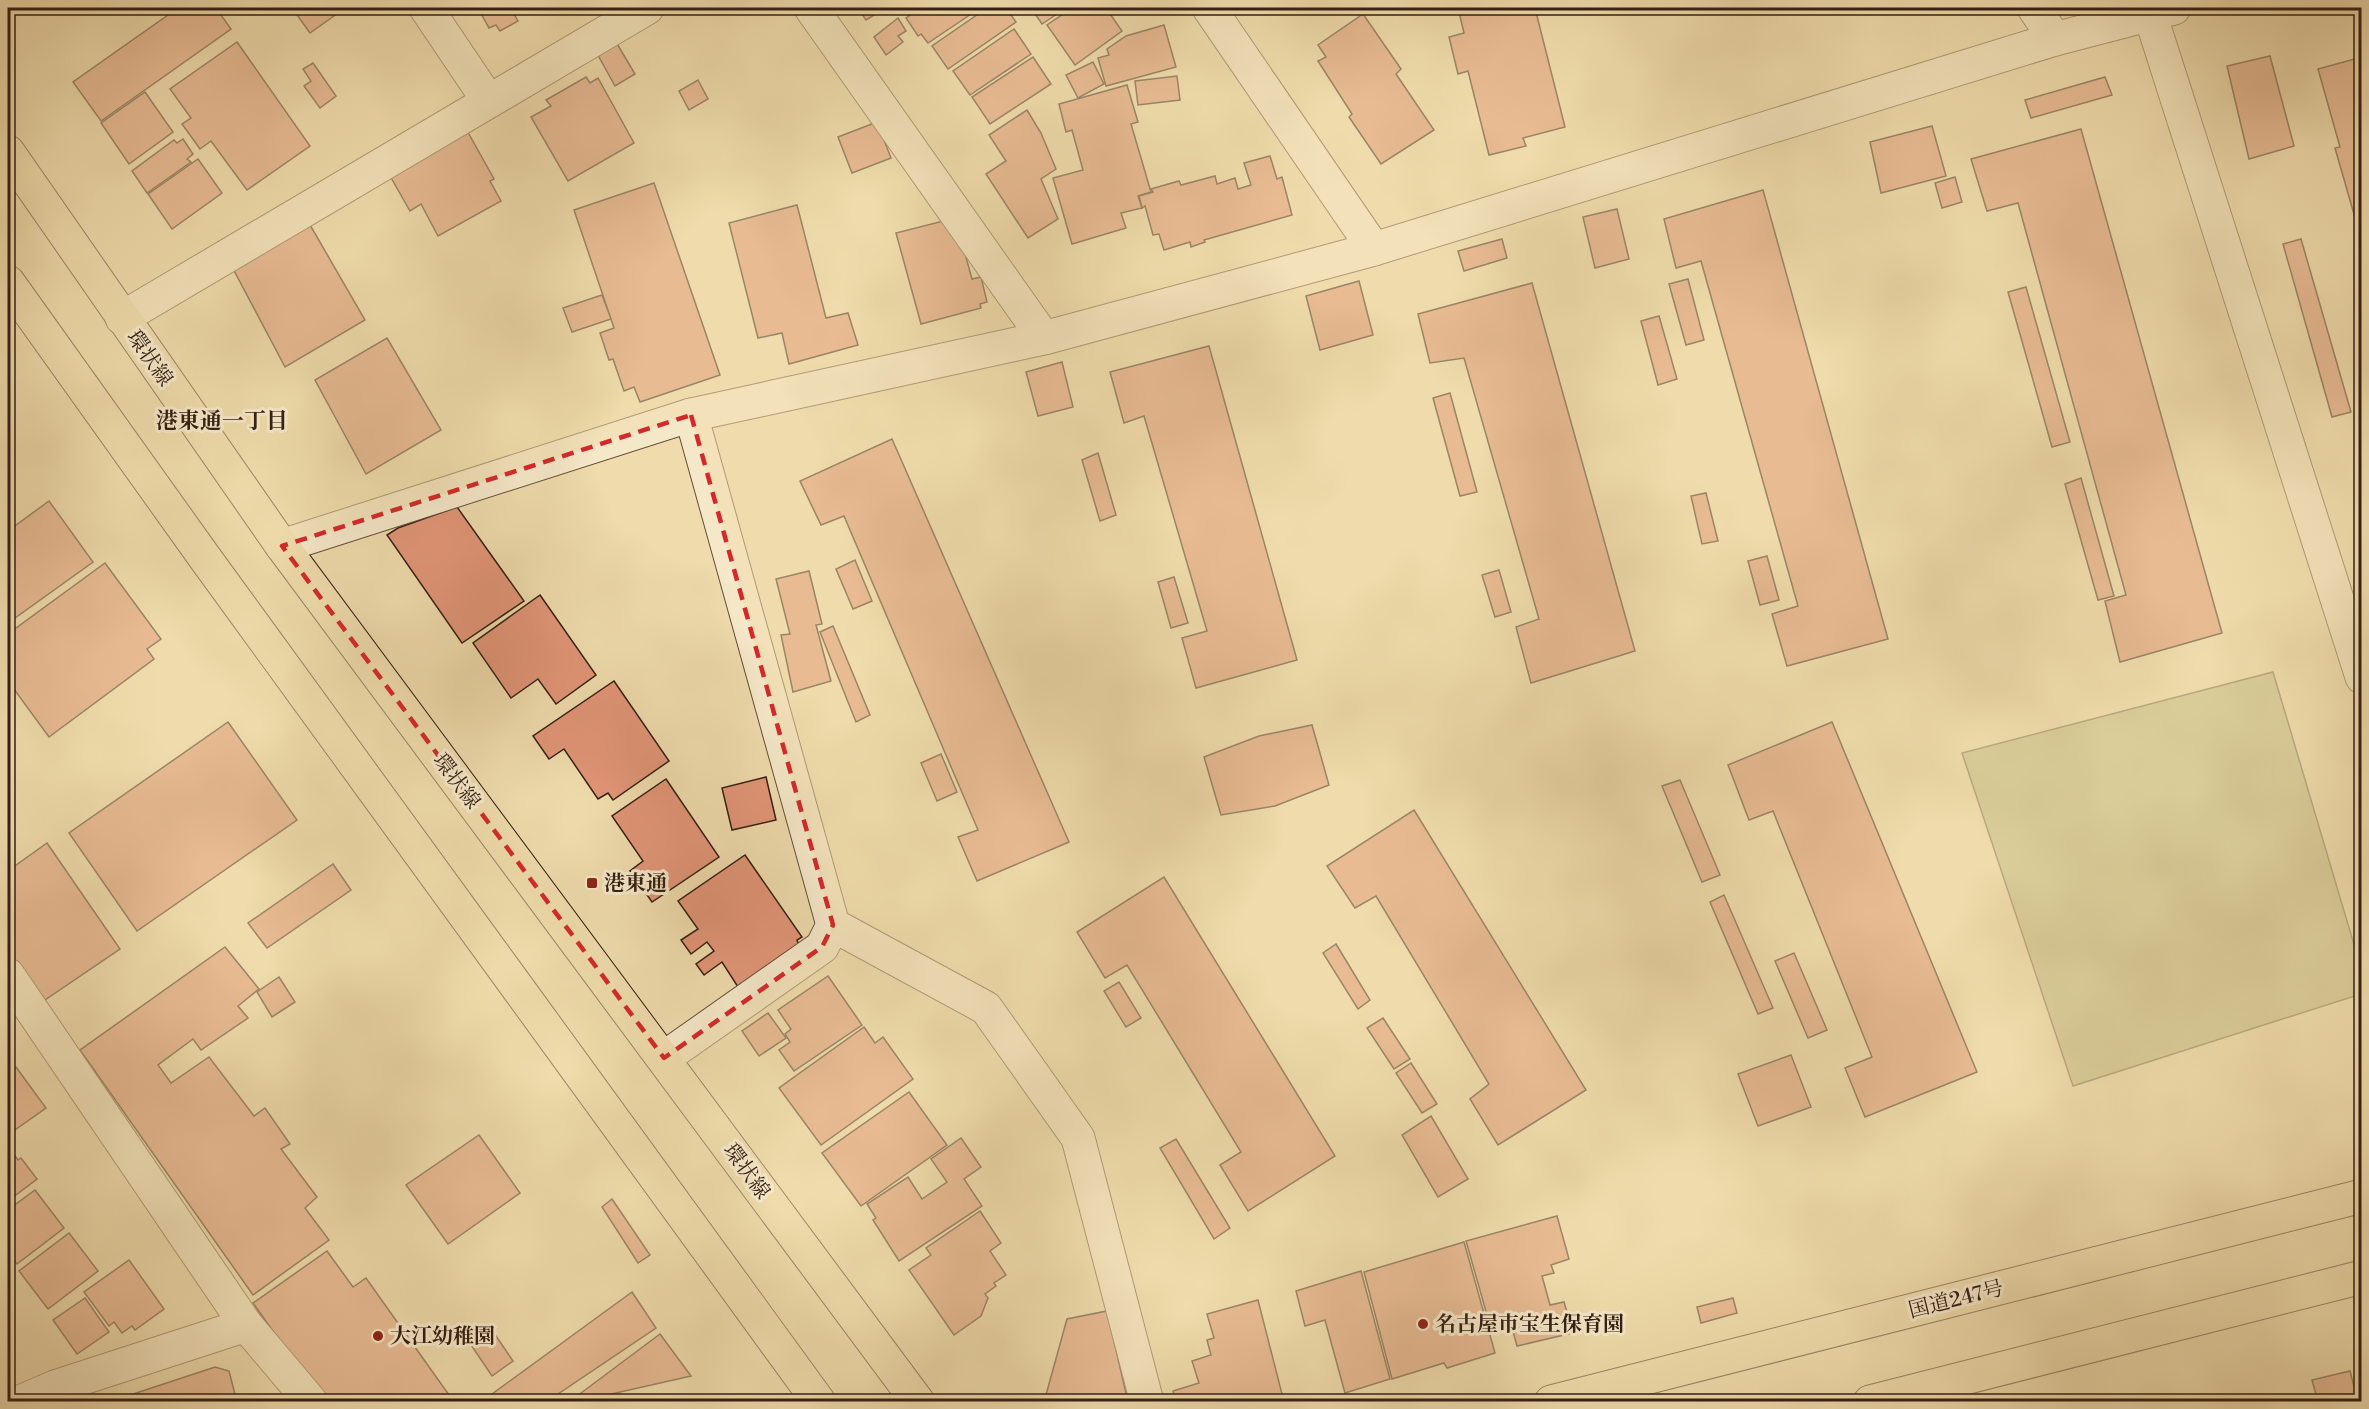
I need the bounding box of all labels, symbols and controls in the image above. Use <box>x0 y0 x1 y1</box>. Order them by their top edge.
street label: 環状線 <box>120 325 178 392</box>
district label: 港東通一丁目 <box>156 408 288 435</box>
street label: 環状線 <box>427 749 486 815</box>
place label: 港東通 <box>604 871 667 897</box>
marker: 港東通 <box>585 876 599 890</box>
street label: 環状線 <box>717 1138 775 1205</box>
street label: 国道247号 <box>1906 1276 2007 1324</box>
place label: 名古屋市宝生保育園 <box>1435 1312 1624 1338</box>
marker: 名古屋市宝生保育園 <box>1416 1317 1430 1331</box>
place label: 大江幼稚園 <box>390 1324 495 1350</box>
marker: 大江幼稚園 <box>371 1329 385 1343</box>

